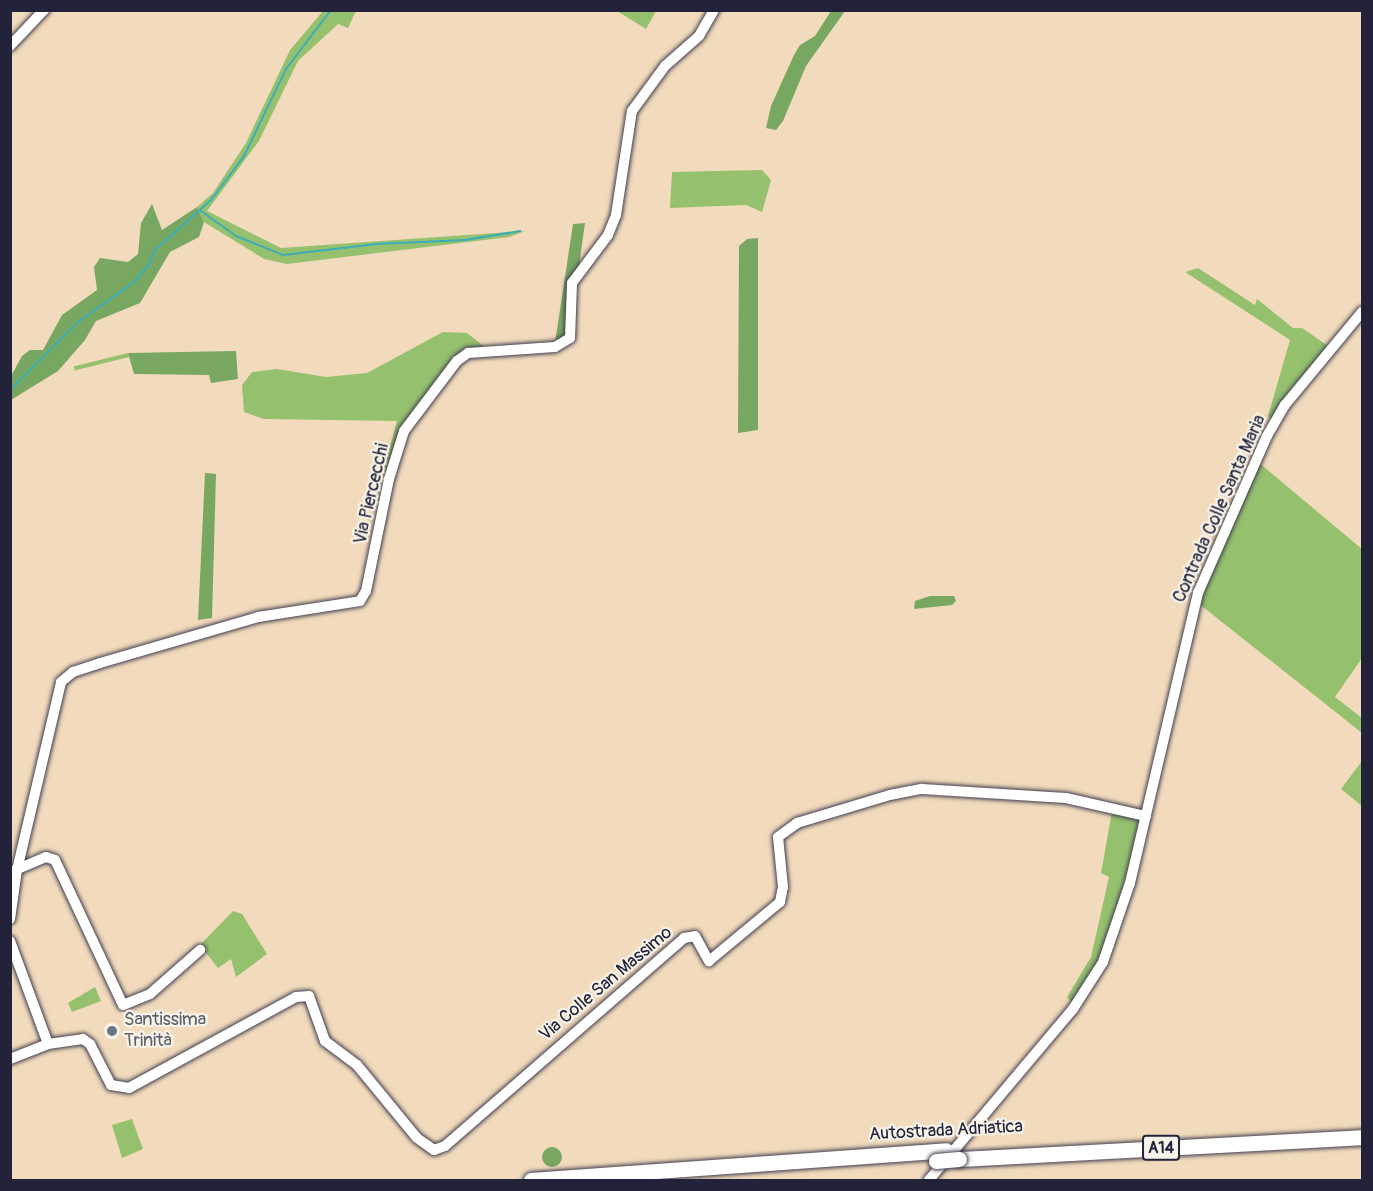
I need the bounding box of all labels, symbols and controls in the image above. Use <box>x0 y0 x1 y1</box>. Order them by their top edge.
street label: Contrada Colle Santa Maria <box>1169 412 1271 606</box>
street label: Via Piercecchi <box>350 441 394 547</box>
street label: Via Colle San Massimo <box>535 922 677 1046</box>
place label: Santissima Trinità <box>124 1010 206 1052</box>
marker: Santissima Trinità <box>105 1024 119 1038</box>
street label: Autostrada Adriatica <box>869 1116 1023 1146</box>
road number: A14 <box>1142 1135 1180 1161</box>

